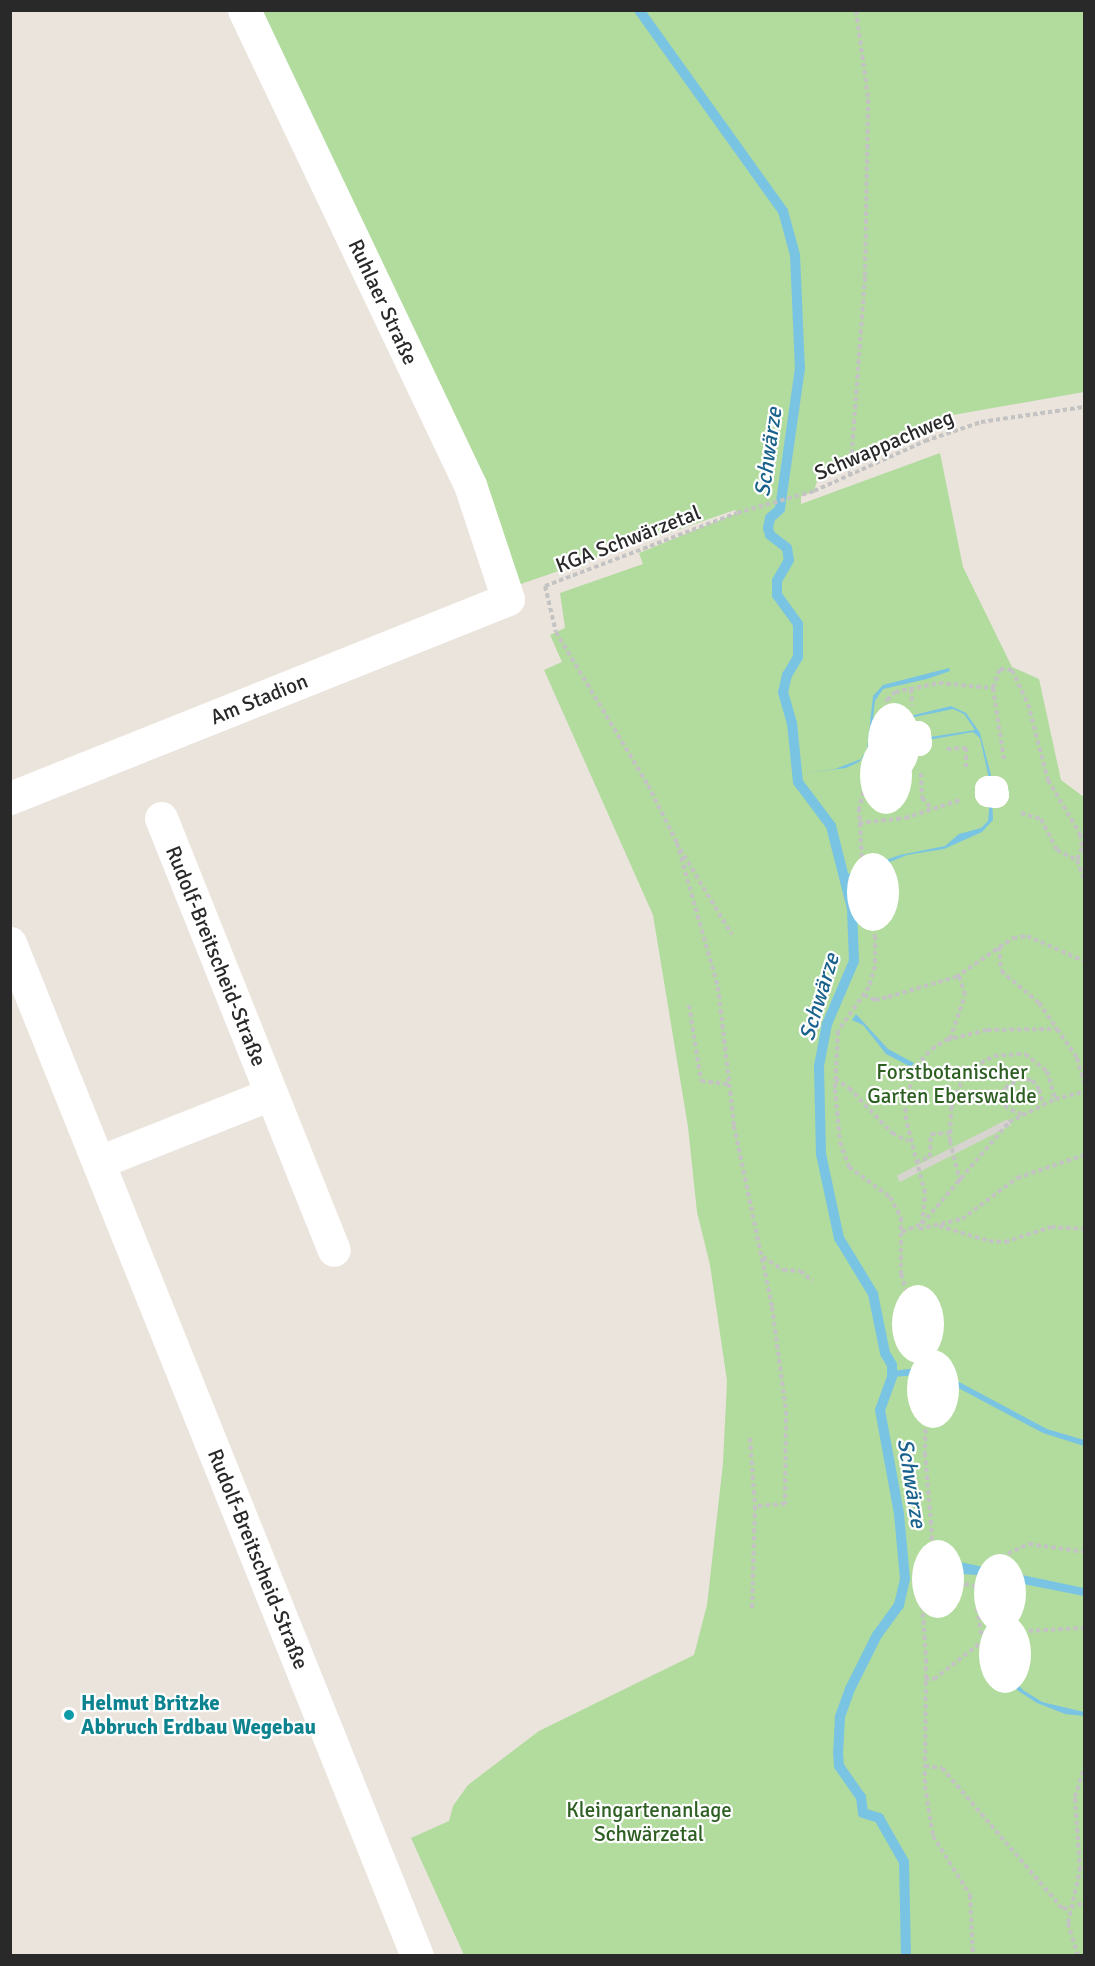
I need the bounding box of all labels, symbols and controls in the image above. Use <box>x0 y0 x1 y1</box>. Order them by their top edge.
street label: Ruhlaer Straße <box>343 235 423 369</box>
street label: Schwappachweg <box>811 404 957 486</box>
water label: Schwärze <box>749 406 787 498</box>
street label: KGA Schwärzetal <box>552 500 704 578</box>
street label: Am Stadion <box>207 668 311 730</box>
street label: Rudolf-Breitscheid-Straße <box>160 842 272 1070</box>
water label: Schwärze <box>793 950 845 1044</box>
park label: Forstbotanischer Garten Eberswalde <box>867 1059 1037 1109</box>
water label: Schwärze <box>892 1437 932 1529</box>
street label: Rudolf-Breitscheid-Straße <box>202 1445 314 1673</box>
place label: Helmut Britzke Abbruch Erdbau Wegebau <box>81 1690 316 1740</box>
marker: Helmut Britzke Abbruch Erdbau Wegebau <box>62 1708 76 1722</box>
park label: Kleingartenanlage Schwärzetal <box>566 1797 732 1847</box>

